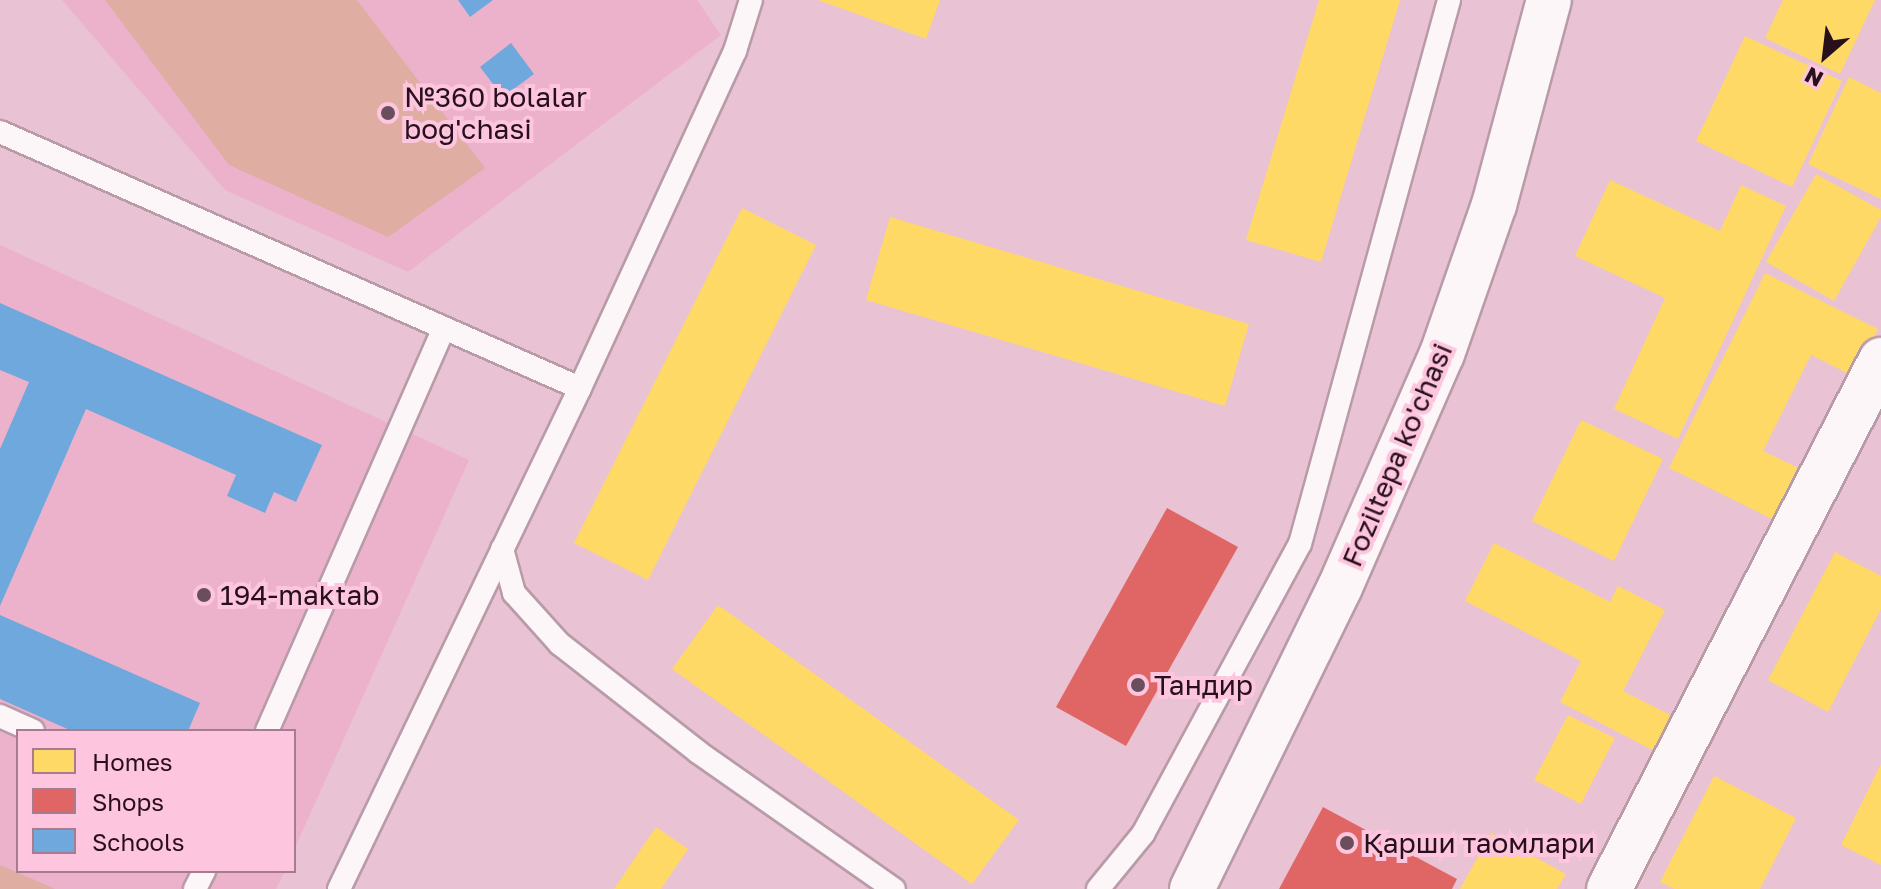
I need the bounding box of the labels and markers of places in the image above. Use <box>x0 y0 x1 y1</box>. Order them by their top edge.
place label: №360 bolalar bog'chasi <box>404 80 587 146</box>
marker: №360 bolalar bog'chasi <box>379 104 397 122</box>
place label: 194-maktab <box>220 578 379 612</box>
marker: 194-maktab <box>195 586 213 604</box>
place label: Тандир <box>1154 668 1253 702</box>
marker: Тандир <box>1129 676 1147 694</box>
place label: Қарши таомлари <box>1363 826 1595 860</box>
marker: Қарши таомлари <box>1338 834 1356 852</box>

